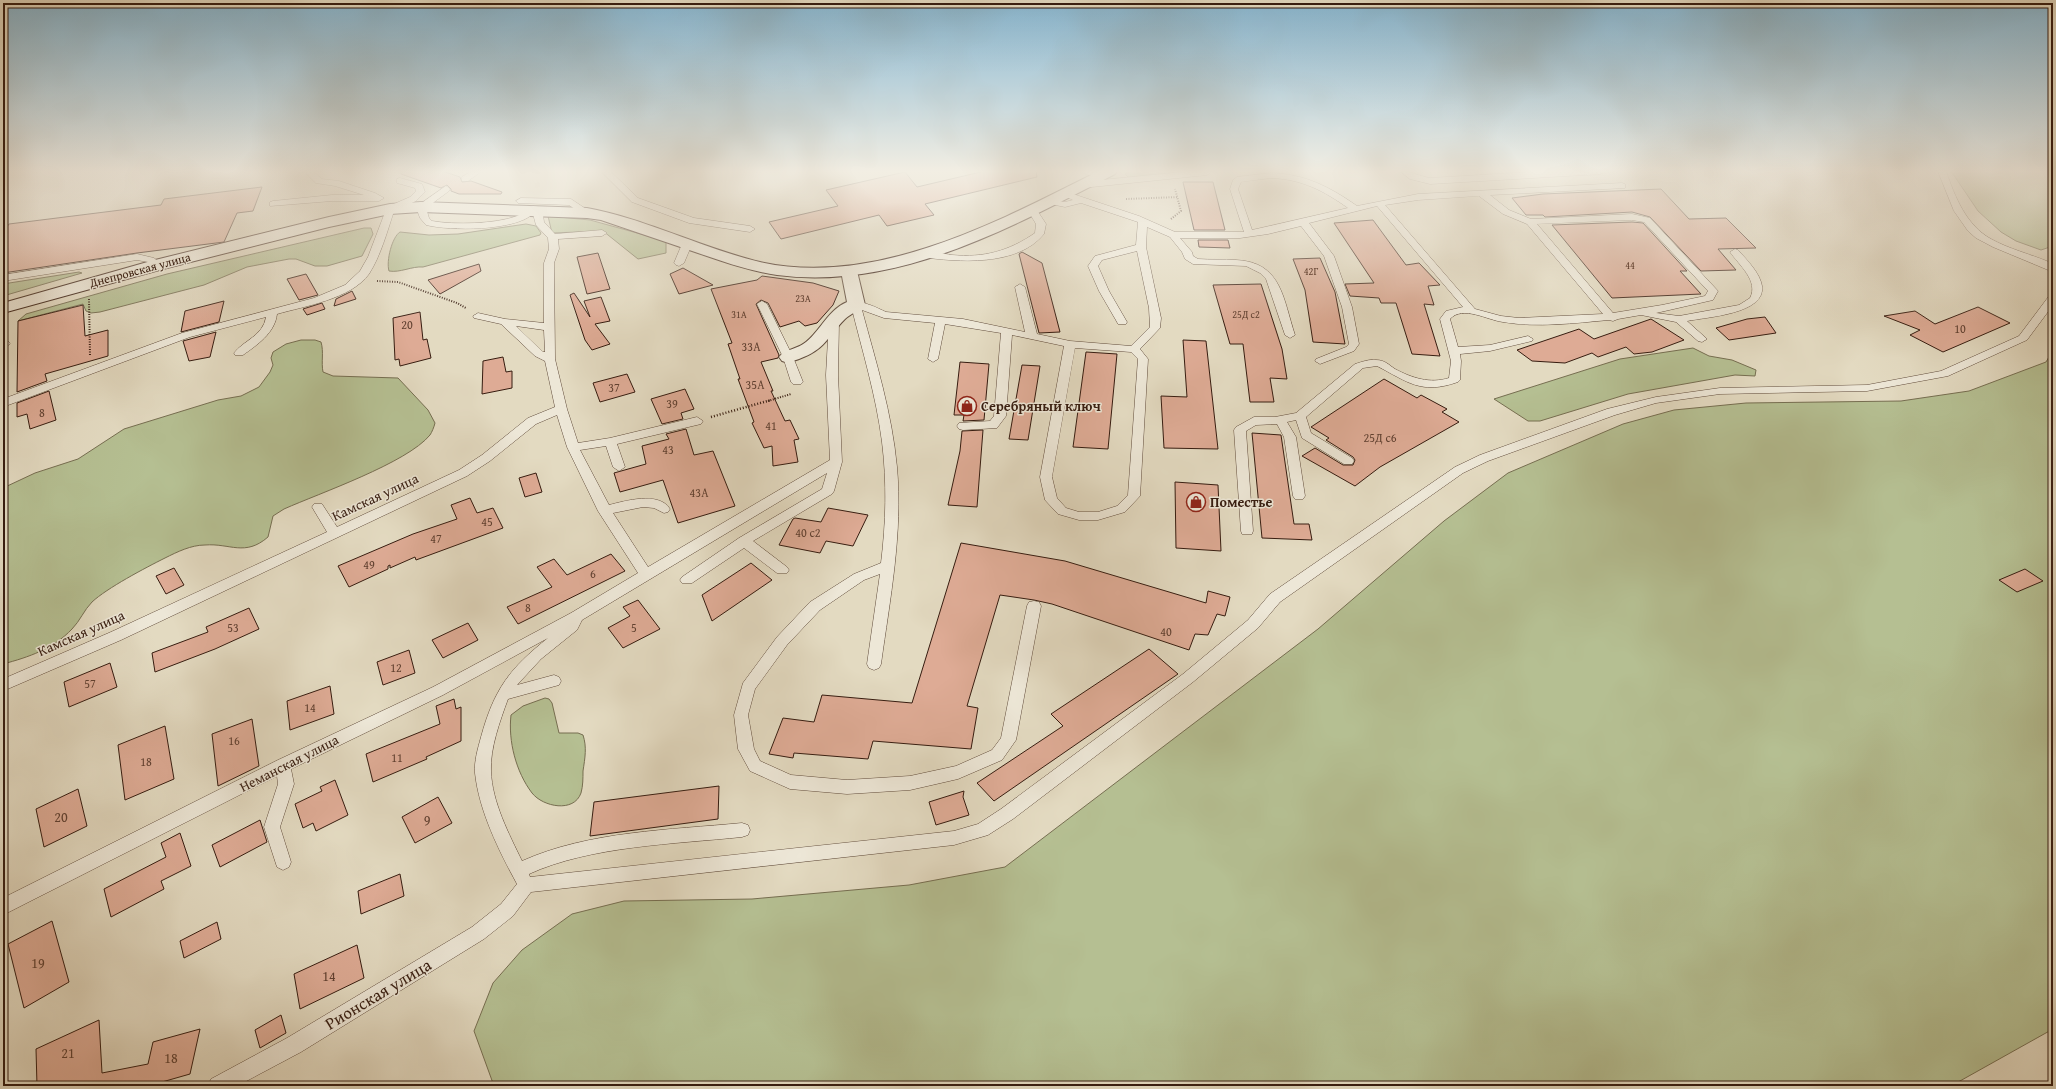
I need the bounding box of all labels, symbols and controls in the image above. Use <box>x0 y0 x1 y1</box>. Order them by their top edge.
street label: Днепровская улица <box>87 248 193 291</box>
house number: 44 <box>1625 258 1635 273</box>
house number: 42Г <box>1304 264 1318 279</box>
house number: 23А <box>795 291 811 306</box>
house number: 31А <box>731 307 747 322</box>
house number: 25Д с2 <box>1232 307 1260 322</box>
house number: 20 <box>401 316 413 333</box>
house number: 10 <box>1954 320 1966 337</box>
house number: 33А <box>742 338 761 355</box>
house number: 35А <box>746 376 765 393</box>
house number: 37 <box>608 379 620 396</box>
house number: 39 <box>666 395 678 412</box>
shop icon: Серебряный ключ <box>956 395 978 417</box>
place label: Серебряный ключ <box>981 396 1101 416</box>
house number: 8 <box>39 404 45 421</box>
house number: 41 <box>765 417 777 434</box>
house number: 25Д с6 <box>1364 429 1397 446</box>
house number: 43 <box>662 441 674 458</box>
street label: Камская улица <box>328 468 422 526</box>
house number: 43А <box>690 484 709 501</box>
shop icon: Поместье <box>1185 491 1207 513</box>
place label: Поместье <box>1210 492 1272 512</box>
house number: 45 <box>481 513 493 530</box>
house number: 40 с2 <box>795 524 821 541</box>
house number: 47 <box>430 530 442 547</box>
house number: 49 <box>363 556 375 573</box>
house number: 6 <box>590 565 596 582</box>
house number: 8 <box>525 599 531 616</box>
street label: Камская улица <box>34 605 128 661</box>
house number: 53 <box>227 619 239 636</box>
house number: 5 <box>631 619 637 636</box>
house number: 40 <box>1160 623 1172 640</box>
house number: 12 <box>390 659 402 676</box>
house number: 57 <box>84 675 96 692</box>
house number: 14 <box>304 699 316 716</box>
street label: Неманская улица <box>236 729 342 797</box>
house number: 16 <box>228 732 240 749</box>
house number: 11 <box>391 749 403 766</box>
house number: 18 <box>140 753 152 770</box>
house number: 20 <box>54 807 68 827</box>
house number: 9 <box>424 810 431 830</box>
street label: Рионская улица <box>320 952 436 1035</box>
house number: 19 <box>31 953 45 973</box>
house number: 14 <box>322 966 336 986</box>
house number: 21 <box>61 1043 75 1063</box>
house number: 18 <box>164 1048 178 1068</box>

